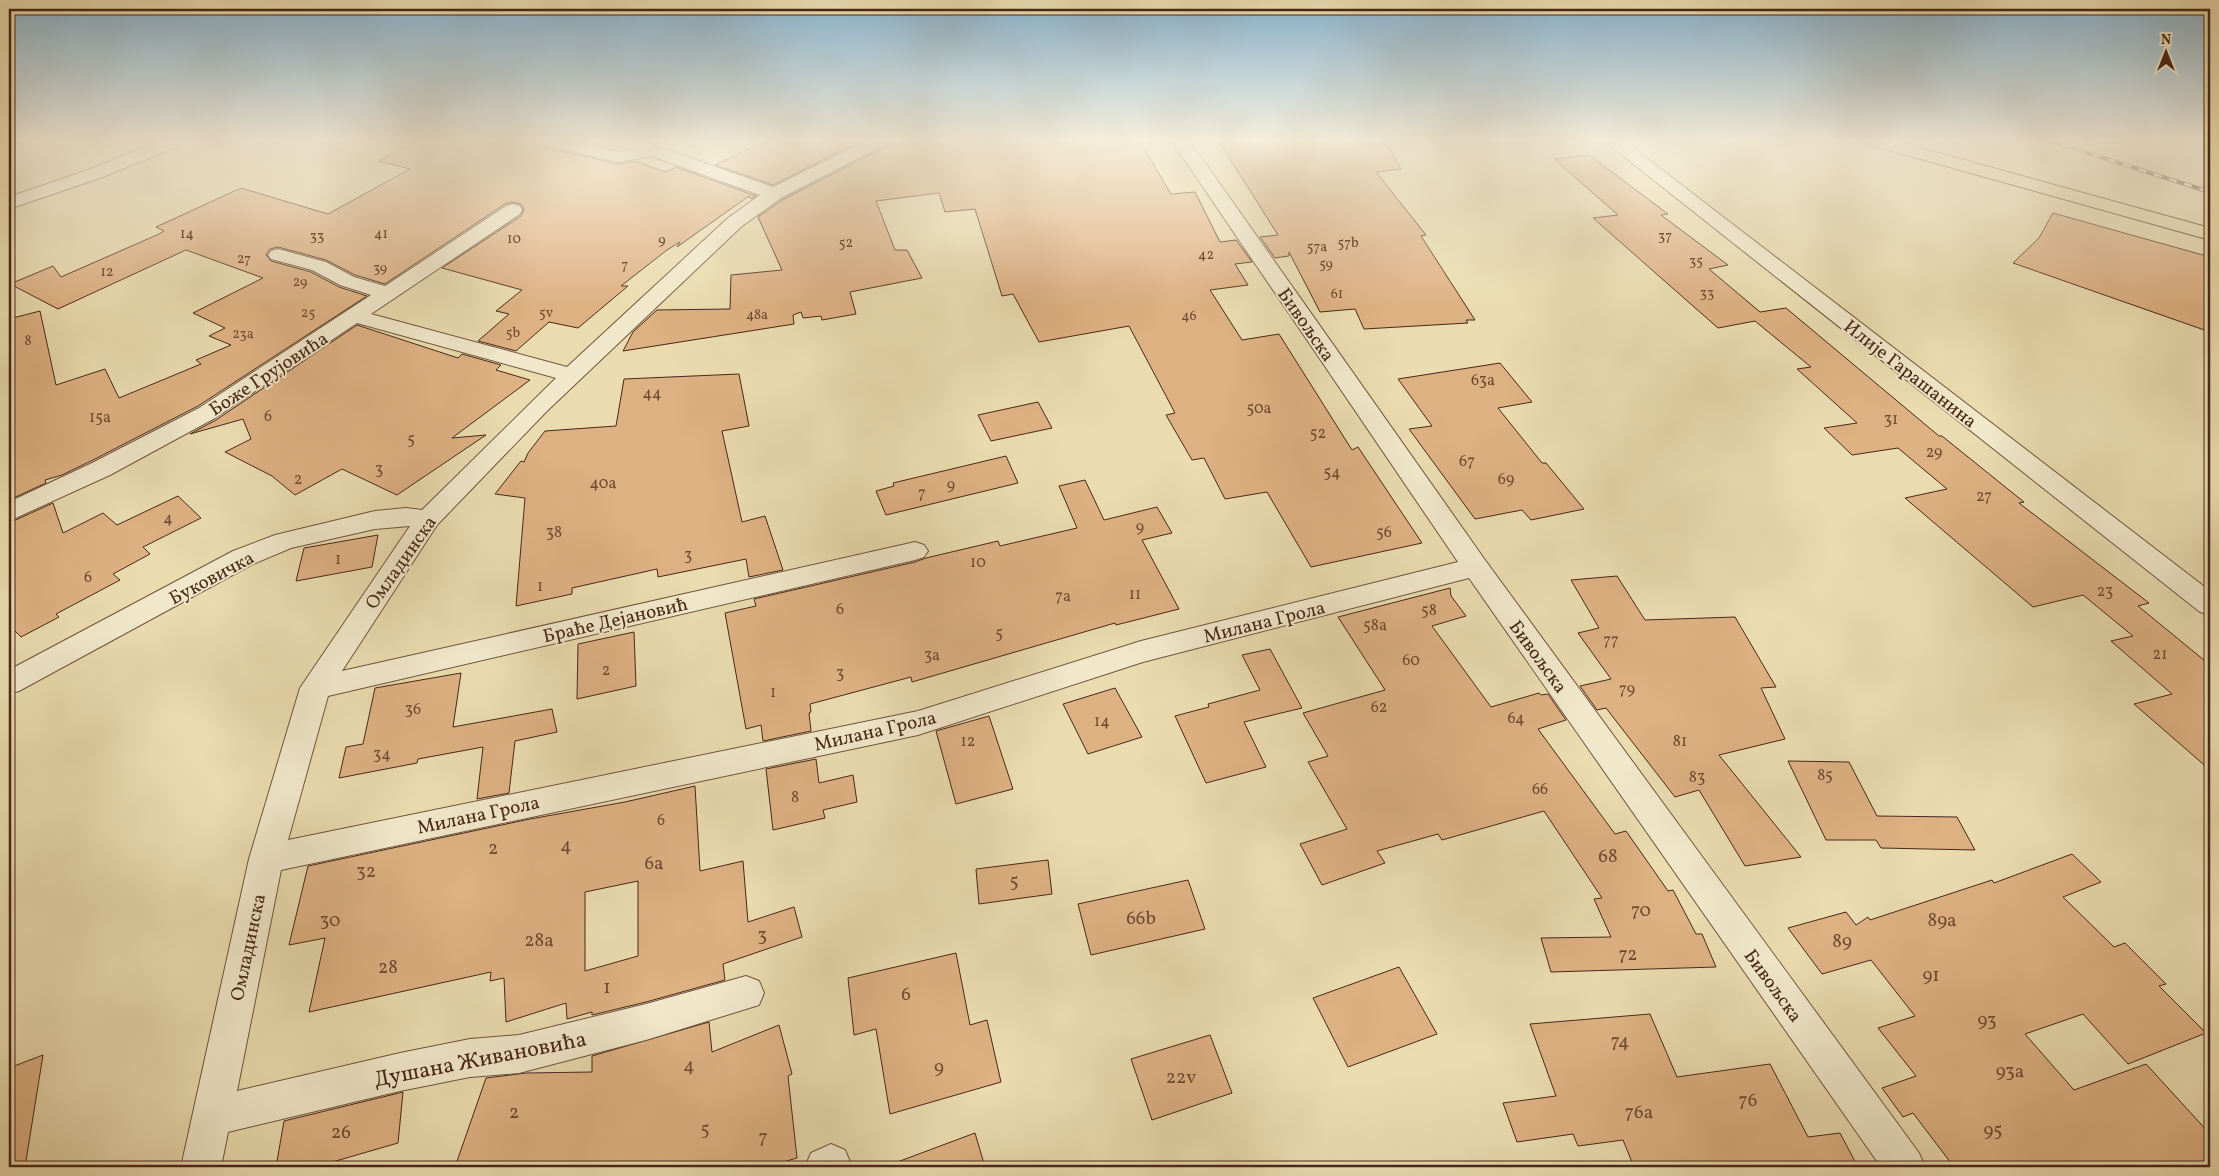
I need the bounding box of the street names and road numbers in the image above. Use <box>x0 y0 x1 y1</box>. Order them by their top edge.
street label: Бивољска <box>1270 283 1340 367</box>
street label: Илије Гарашанина <box>1838 314 1982 435</box>
street label: Боже Грујовића <box>204 326 334 423</box>
street label: Омладинска <box>360 511 443 615</box>
street label: Буковичка <box>165 545 259 612</box>
street label: Браће Дејановић <box>540 592 690 650</box>
street label: Милана Грола <box>1201 595 1328 651</box>
street label: Бивољска <box>1502 615 1573 699</box>
street label: Милана Грола <box>812 705 939 759</box>
street label: Милана Грола <box>415 790 542 842</box>
street label: Омладинска <box>225 892 273 1003</box>
street label: Бивољска <box>1737 944 1808 1028</box>
street label: Душана Живановића <box>372 1025 589 1096</box>

